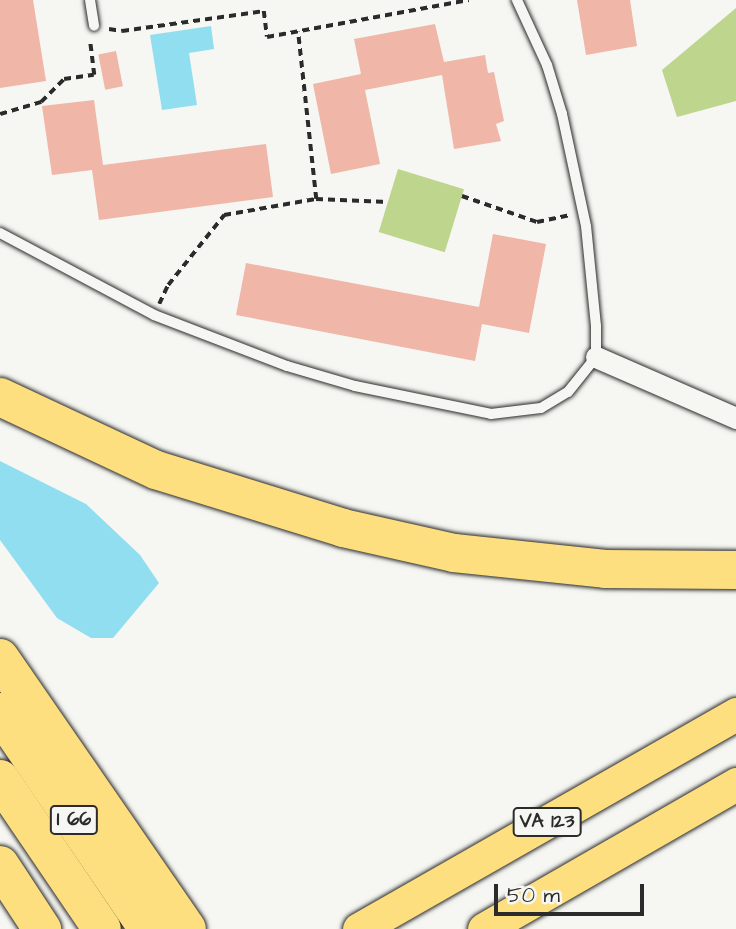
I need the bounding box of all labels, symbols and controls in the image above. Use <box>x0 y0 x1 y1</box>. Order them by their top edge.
road number: I 66 <box>50 804 98 835</box>
road number: VA 123 <box>512 806 582 838</box>
scale bar <box>498 870 648 914</box>
text: 50 m <box>507 881 560 910</box>

